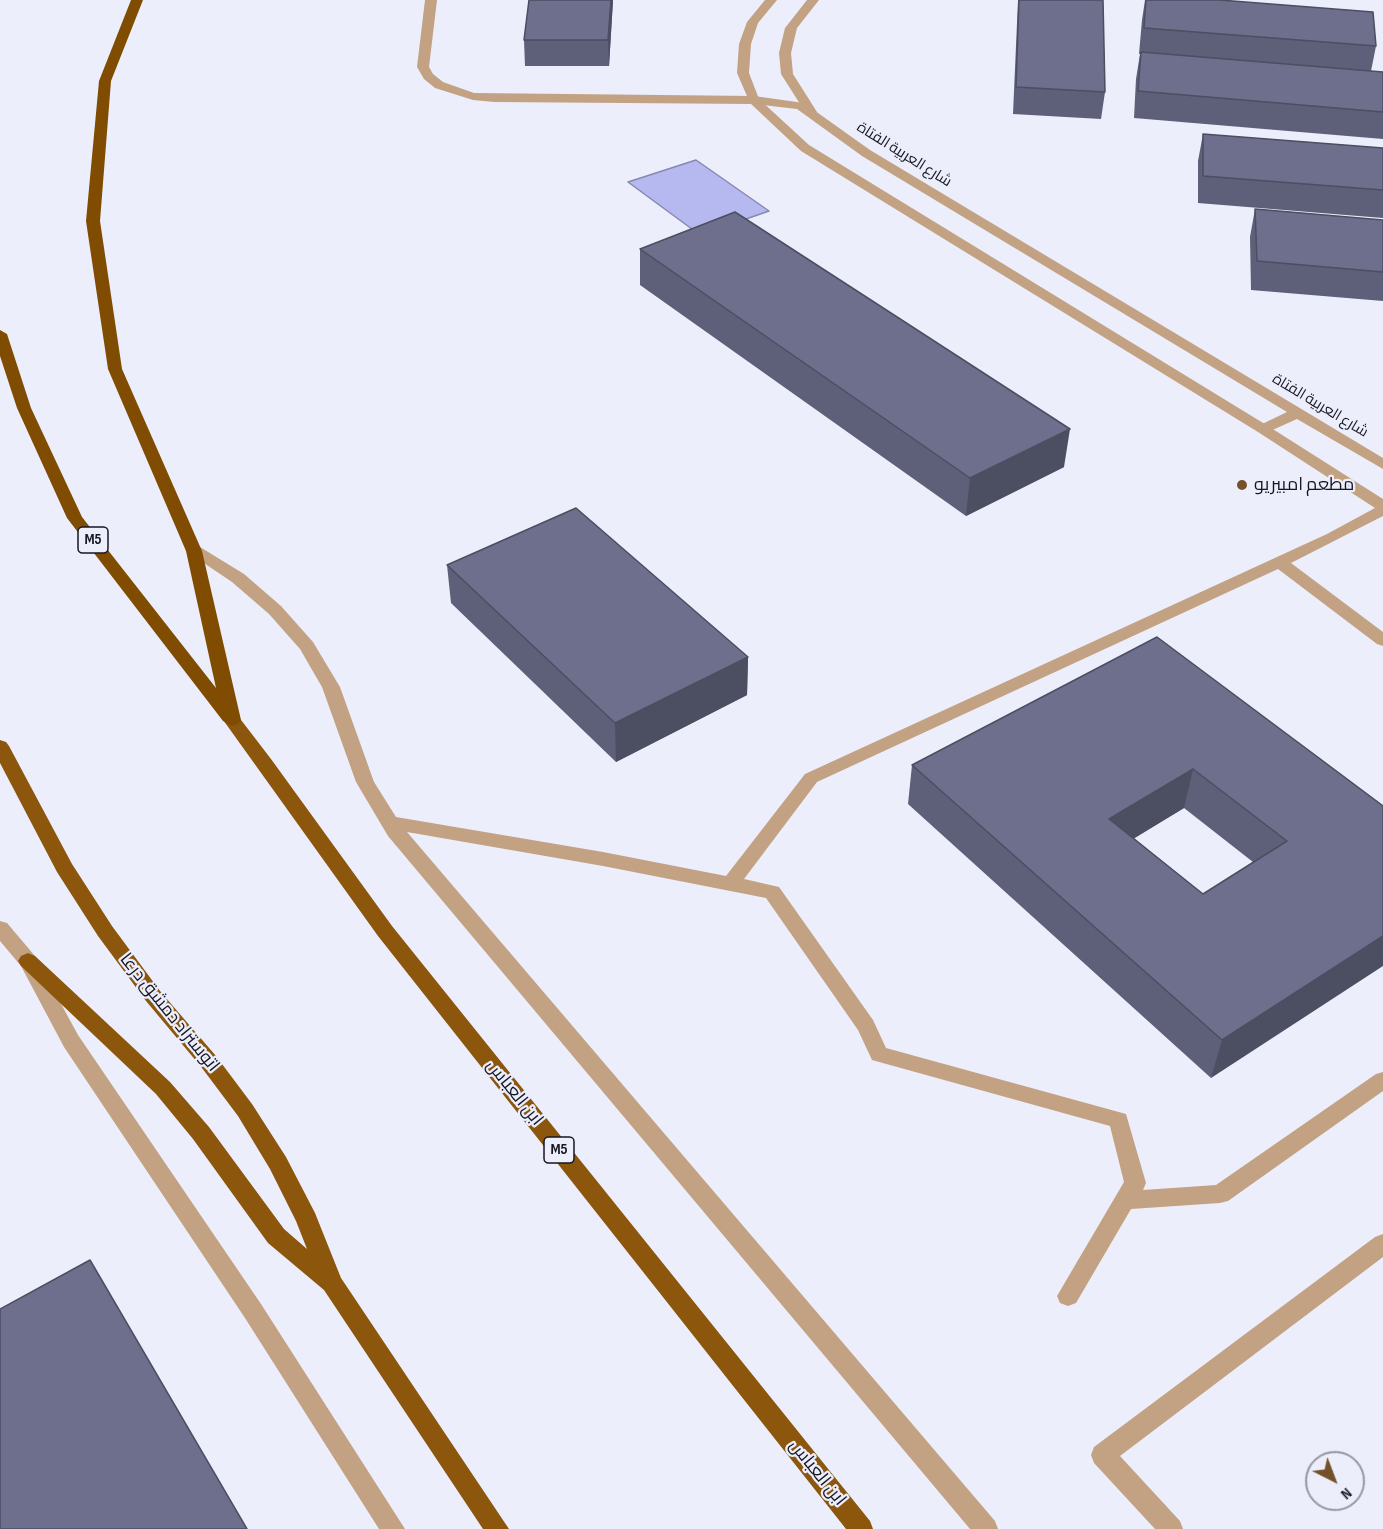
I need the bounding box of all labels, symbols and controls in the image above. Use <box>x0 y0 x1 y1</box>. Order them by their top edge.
street label: شارع العربية الفتاة <box>853 119 955 191</box>
street label: شارع العربية الفتاة <box>1269 370 1371 442</box>
place label: مطعم امبيريو <box>1254 474 1354 496</box>
marker: مطعم امبيريو <box>1235 478 1249 492</box>
road number: M5 <box>78 527 108 553</box>
street label: اتوستراد دمشق درعا <box>115 949 223 1077</box>
street label: ابن العباس <box>481 1056 547 1130</box>
road number: M5 <box>544 1137 574 1163</box>
street label: ابن العباس <box>784 1436 850 1510</box>
north arrow <box>1305 1451 1365 1511</box>
text: N <box>1337 1483 1356 1503</box>

